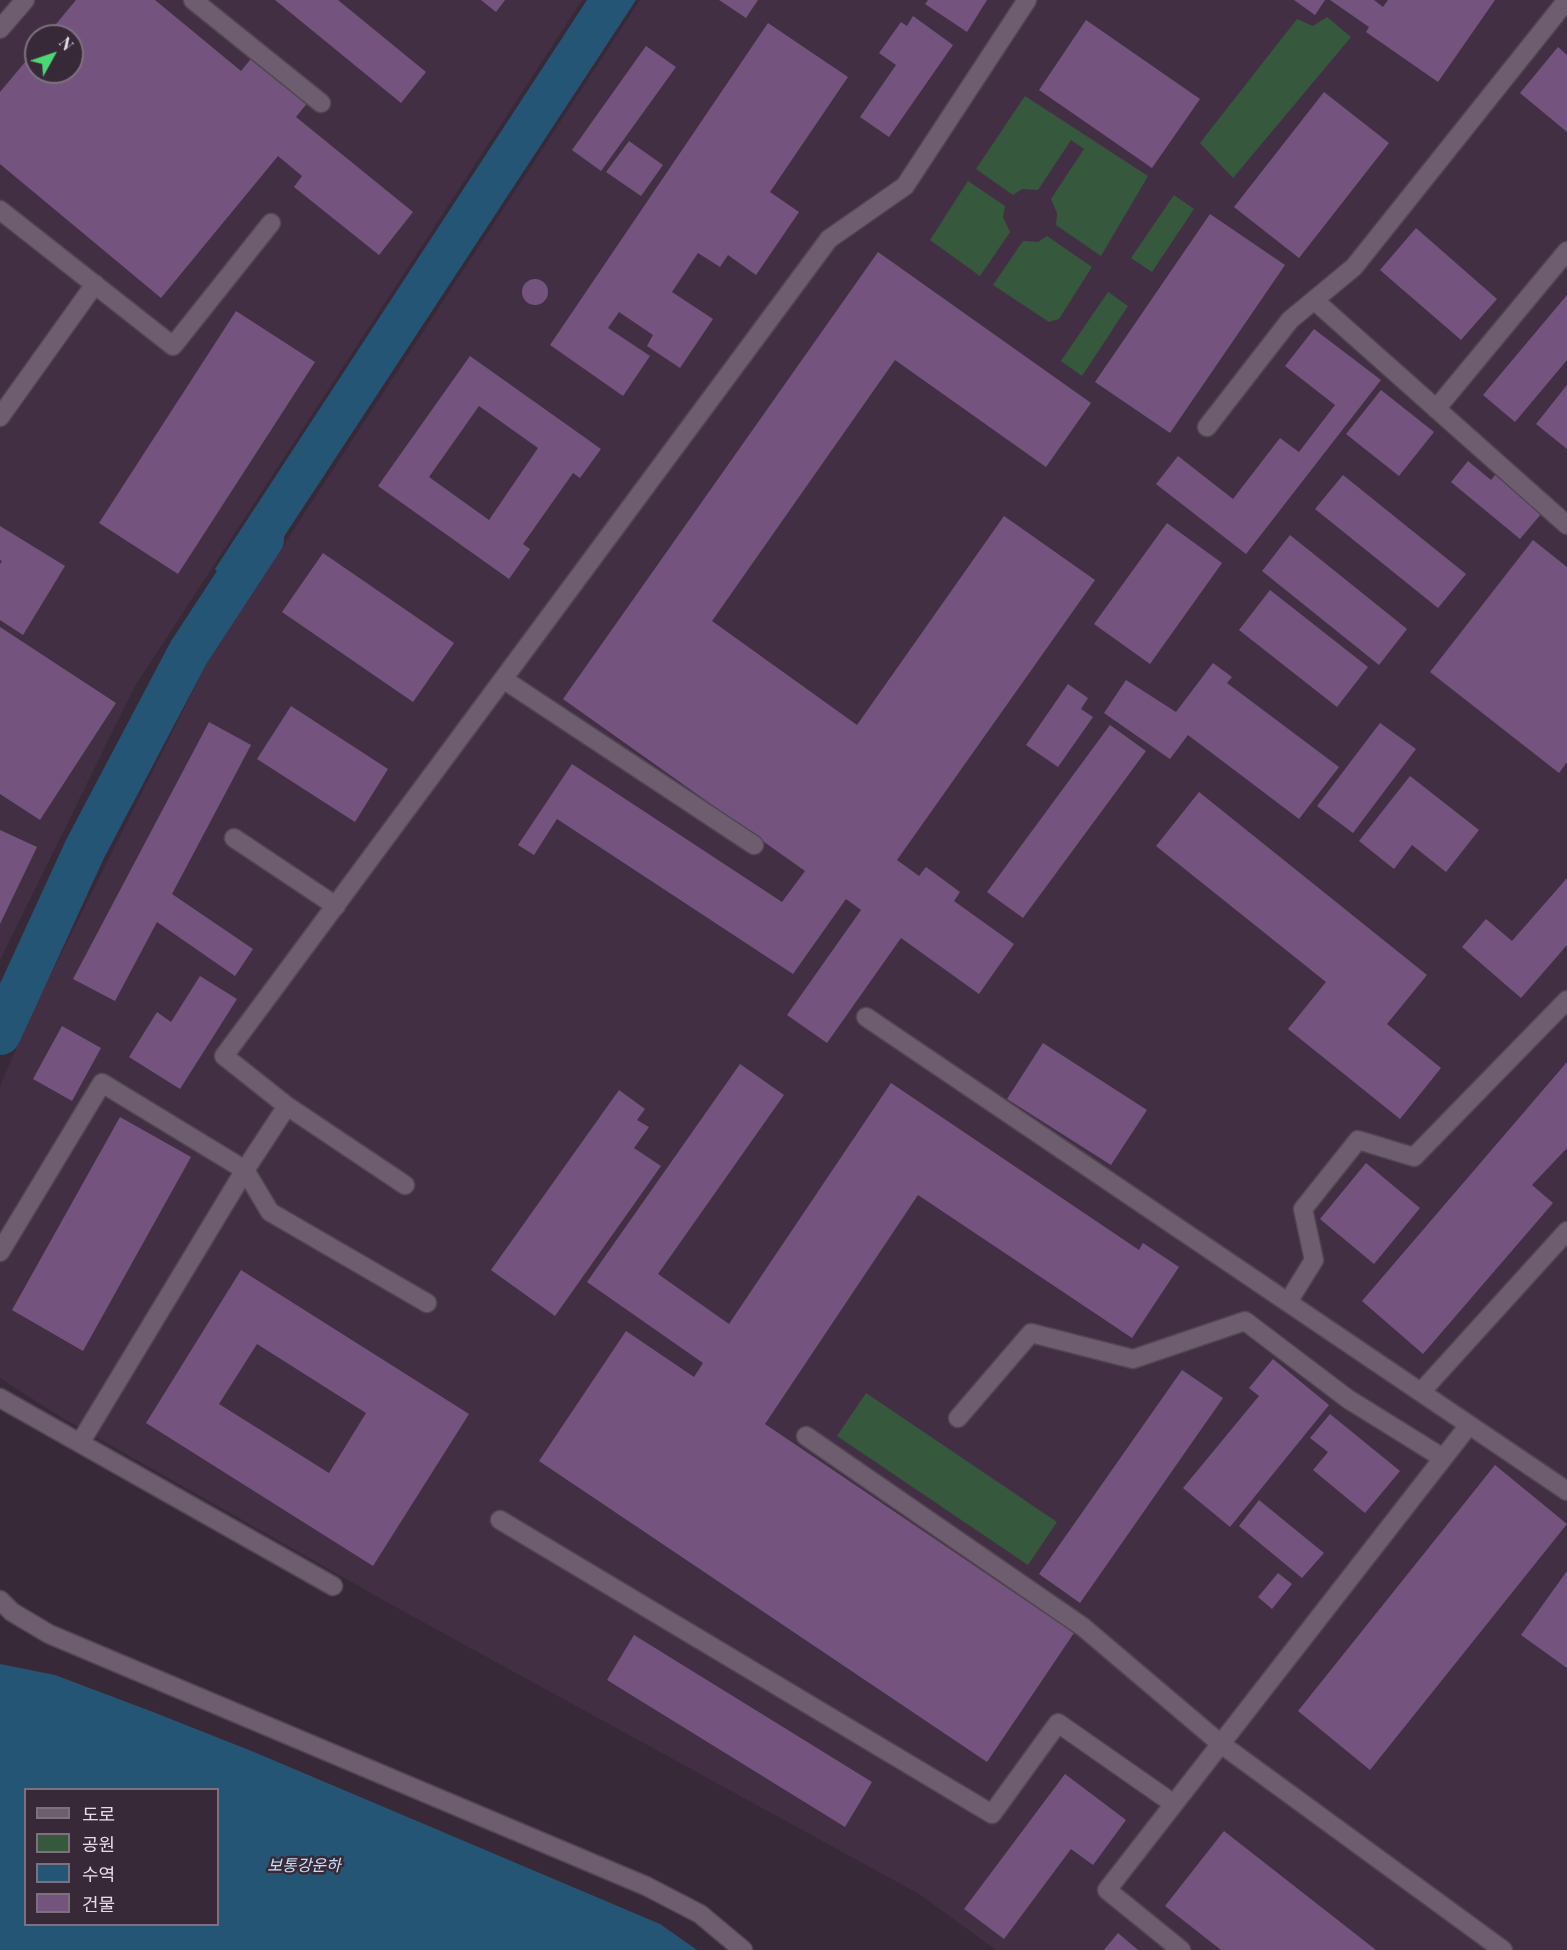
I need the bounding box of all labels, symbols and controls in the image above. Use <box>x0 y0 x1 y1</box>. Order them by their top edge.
north arrow <box>24 24 84 84</box>
text: N <box>55 32 78 55</box>
legend <box>24 1788 219 1926</box>
text: 도로 <box>82 1802 115 1826</box>
text: 공원 <box>82 1832 115 1856</box>
water label: 보통강운하 <box>267 1856 341 1876</box>
text: 수역 <box>82 1862 115 1886</box>
text: 건물 <box>82 1892 115 1916</box>

